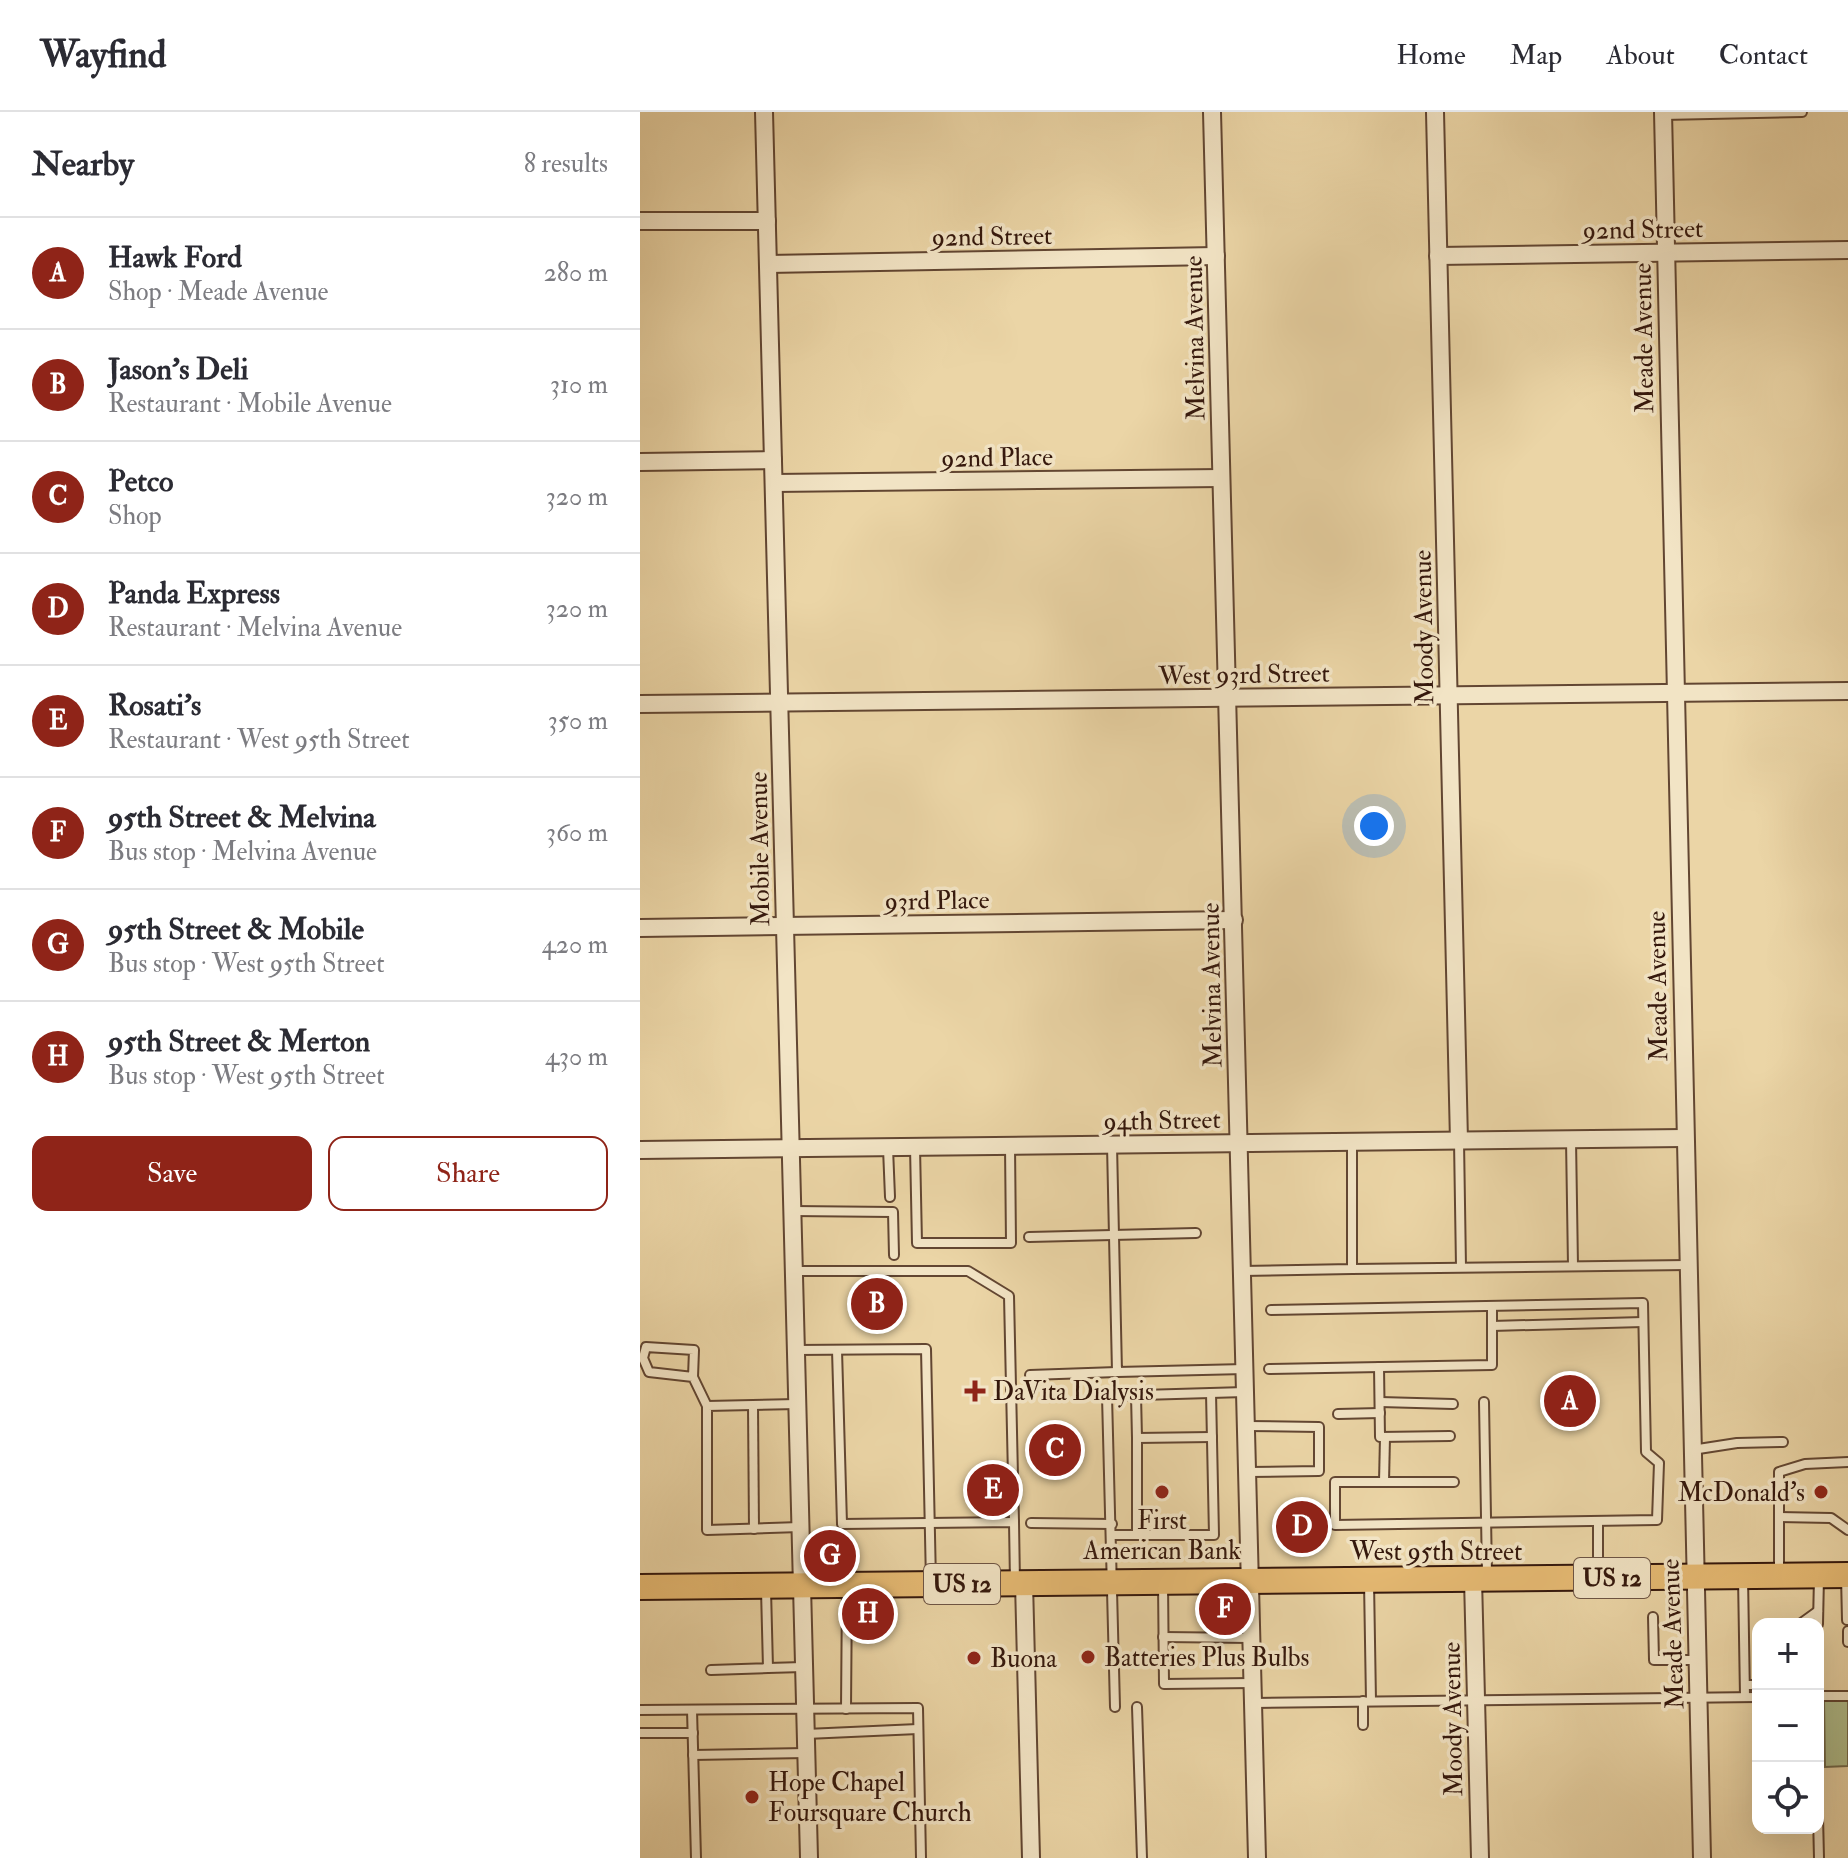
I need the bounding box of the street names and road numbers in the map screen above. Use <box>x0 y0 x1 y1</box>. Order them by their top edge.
street label: 92nd Street <box>1580 213 1704 247</box>
street label: 92nd Street <box>929 220 1053 254</box>
street label: Melvina Avenue <box>1178 255 1212 421</box>
street label: Meade Avenue <box>1627 262 1661 414</box>
street label: 92nd Place <box>939 441 1053 475</box>
street label: Moody Avenue <box>1407 549 1441 705</box>
street label: West 93rd Street <box>1157 658 1330 693</box>
street label: Mobile Avenue <box>743 771 777 927</box>
street label: 93rd Place <box>882 884 990 918</box>
street label: Melvina Avenue <box>1195 902 1229 1068</box>
street label: Meade Avenue <box>1641 910 1675 1062</box>
street label: 94th Street <box>1101 1104 1221 1138</box>
street label: West 95th Street <box>1349 1536 1522 1568</box>
road number: US 12 <box>1574 1558 1650 1598</box>
street label: Meade Avenue <box>1654 1558 1692 1710</box>
road number: US 12 <box>924 1564 1000 1604</box>
street label: Moody Avenue <box>1436 1641 1470 1797</box>

